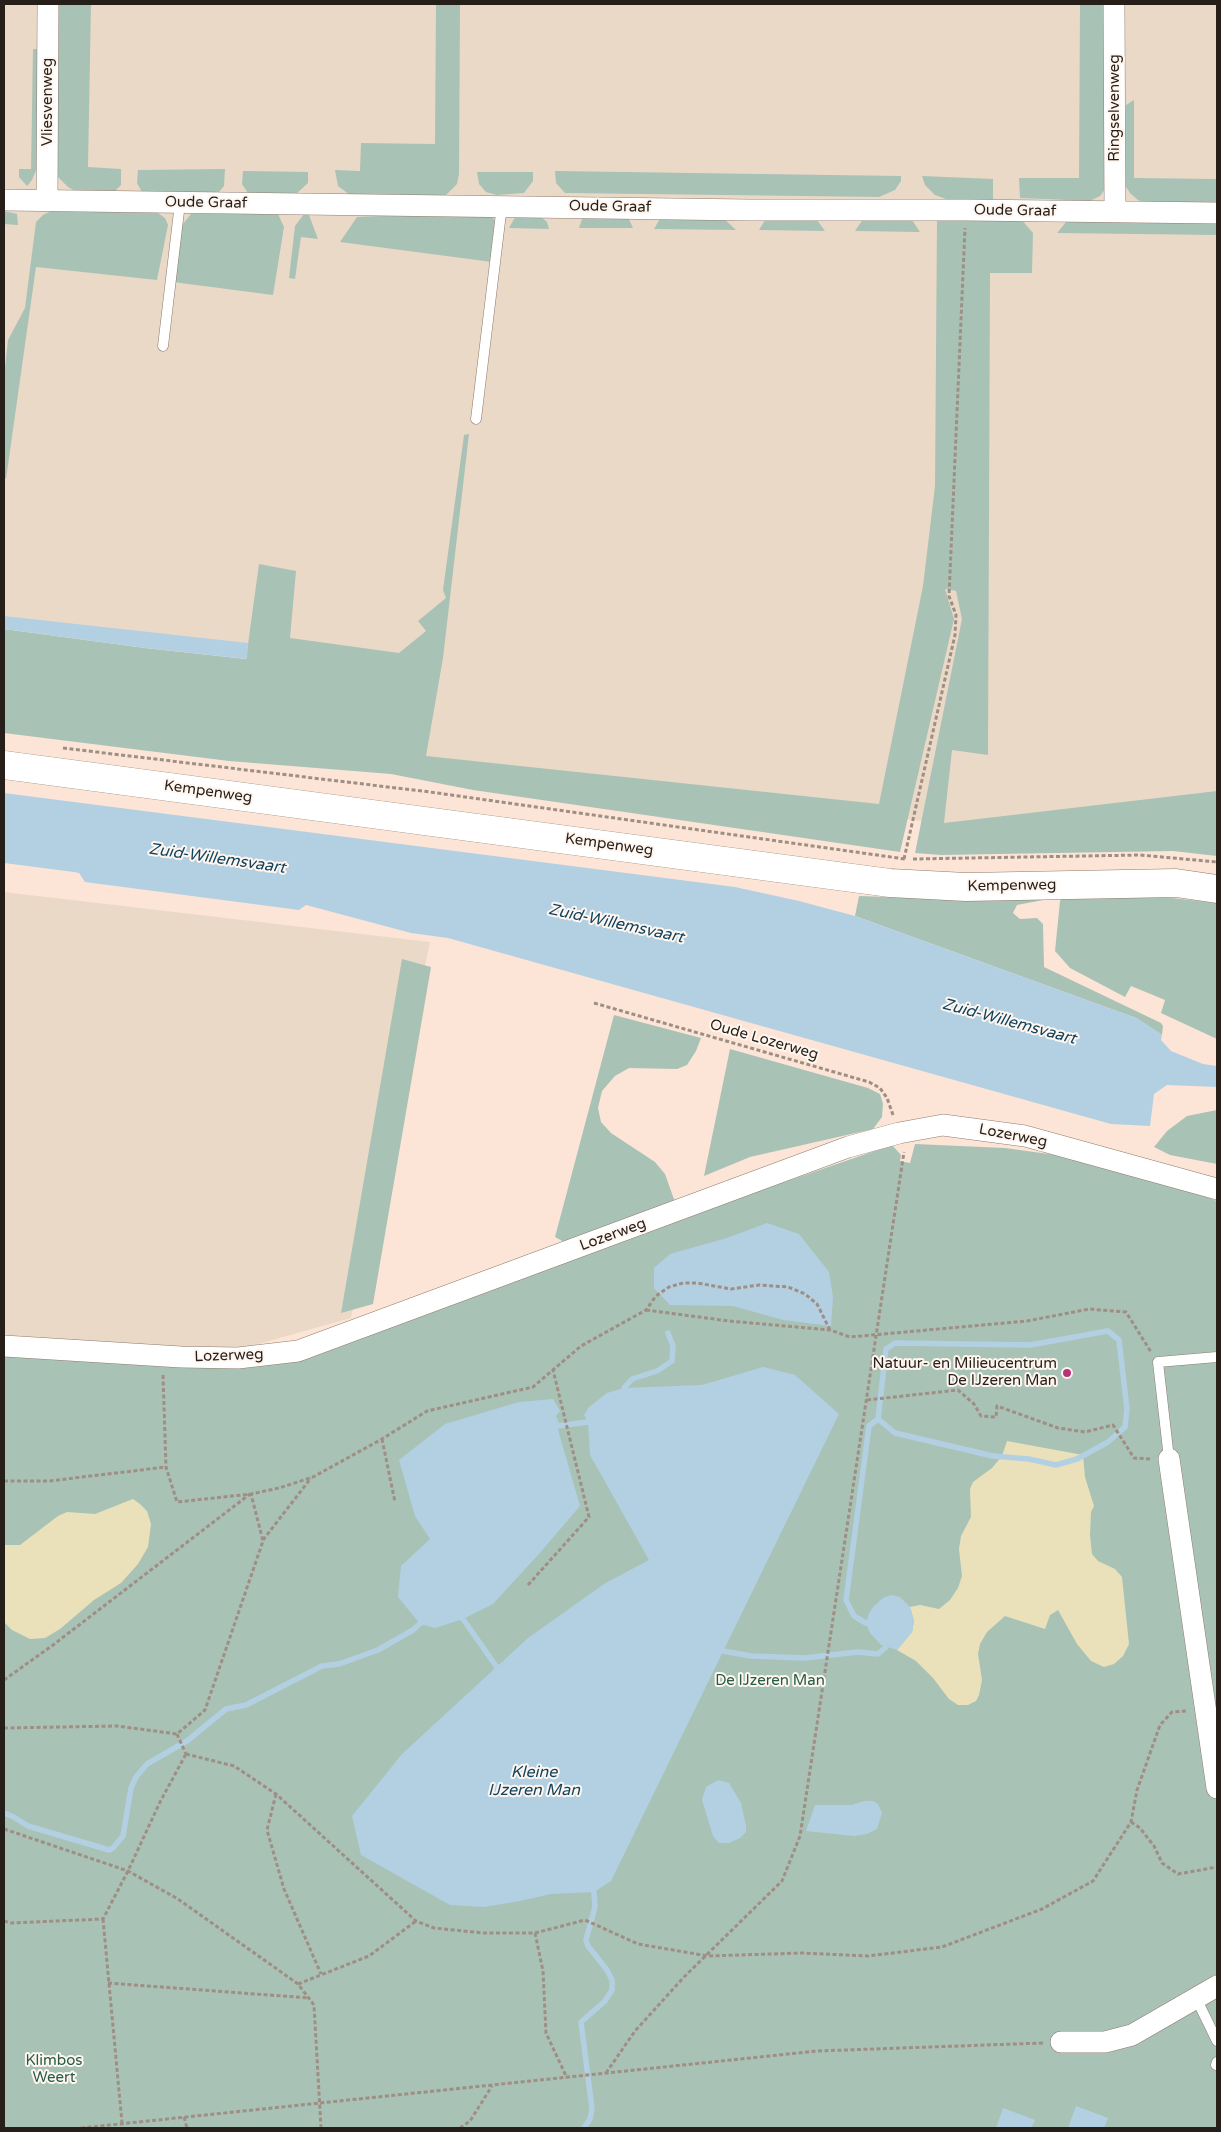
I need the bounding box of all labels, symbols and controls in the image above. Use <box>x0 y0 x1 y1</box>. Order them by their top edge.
street label: Ringselvenweg <box>1106 54 1124 162</box>
street label: Vliesvenweg <box>39 58 57 146</box>
street label: Oude Graaf <box>165 193 247 213</box>
street label: Oude Graaf <box>569 197 651 217</box>
street label: Oude Graaf <box>974 201 1056 221</box>
street label: Kempenweg <box>163 777 253 807</box>
street label: Kempenweg <box>564 830 654 860</box>
water label: Zuid-Willemsvaart <box>148 840 286 878</box>
street label: Kempenweg <box>967 876 1057 896</box>
water label: Zuid-Willemsvaart <box>547 900 685 948</box>
water label: Zuid-Willemsvaart <box>940 995 1078 1049</box>
street label: Oude Lozerweg <box>708 1016 820 1064</box>
street label: Lozerweg <box>977 1121 1049 1151</box>
street label: Lozerweg <box>577 1215 649 1255</box>
street label: Lozerweg <box>194 1346 264 1366</box>
place label: Natuur- en Milieucentrum De IJzeren Man <box>872 1355 1057 1390</box>
marker: Natuur- en Milieucentrum De IJzeren Man <box>1061 1367 1073 1379</box>
park label: De IJzeren Man <box>715 1672 825 1690</box>
water label: Kleine IJzeren Man <box>488 1763 580 1801</box>
park label: Klimbos Weert <box>25 2052 83 2087</box>

